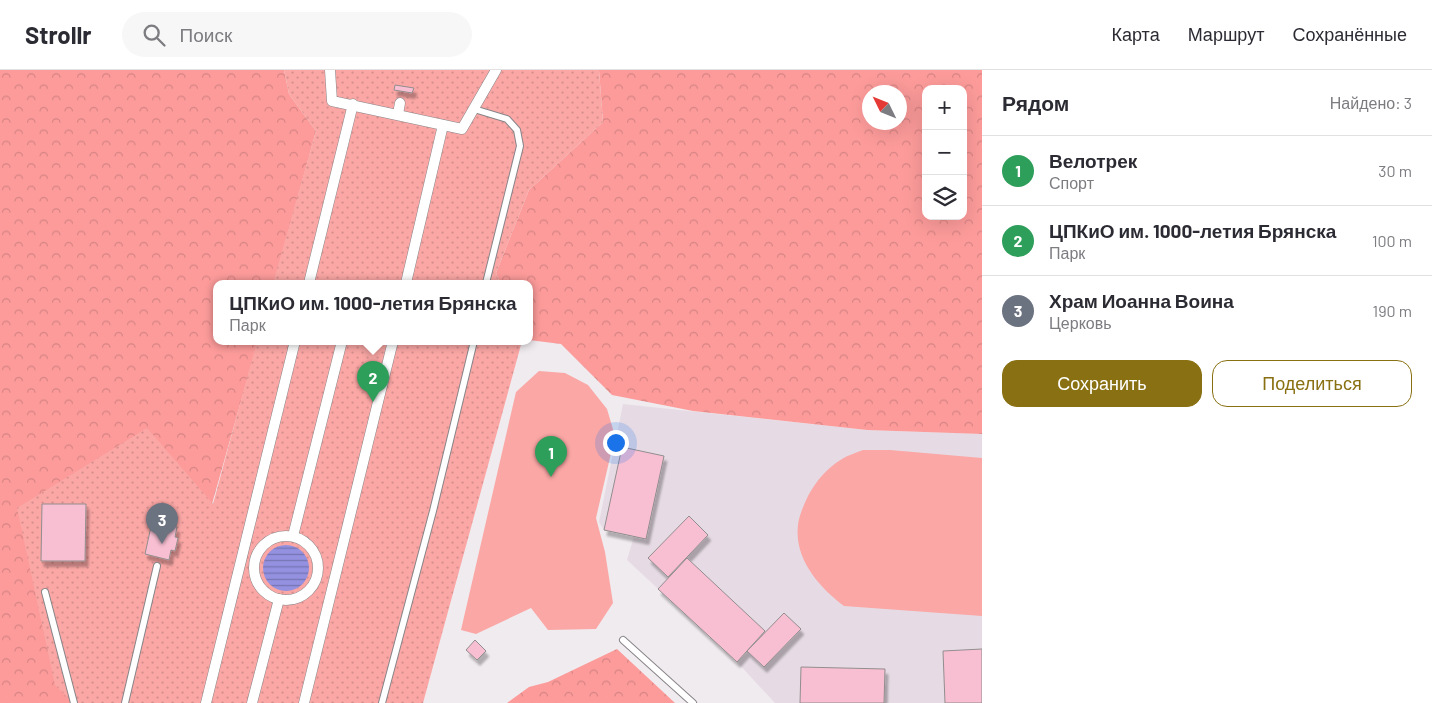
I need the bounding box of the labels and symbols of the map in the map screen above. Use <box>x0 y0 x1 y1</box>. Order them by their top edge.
north arrow <box>862 85 907 130</box>
pin: 2 <box>357 361 389 402</box>
your location <box>603 430 629 456</box>
pin: 1 <box>535 436 567 477</box>
pin: 3 <box>146 503 178 544</box>

